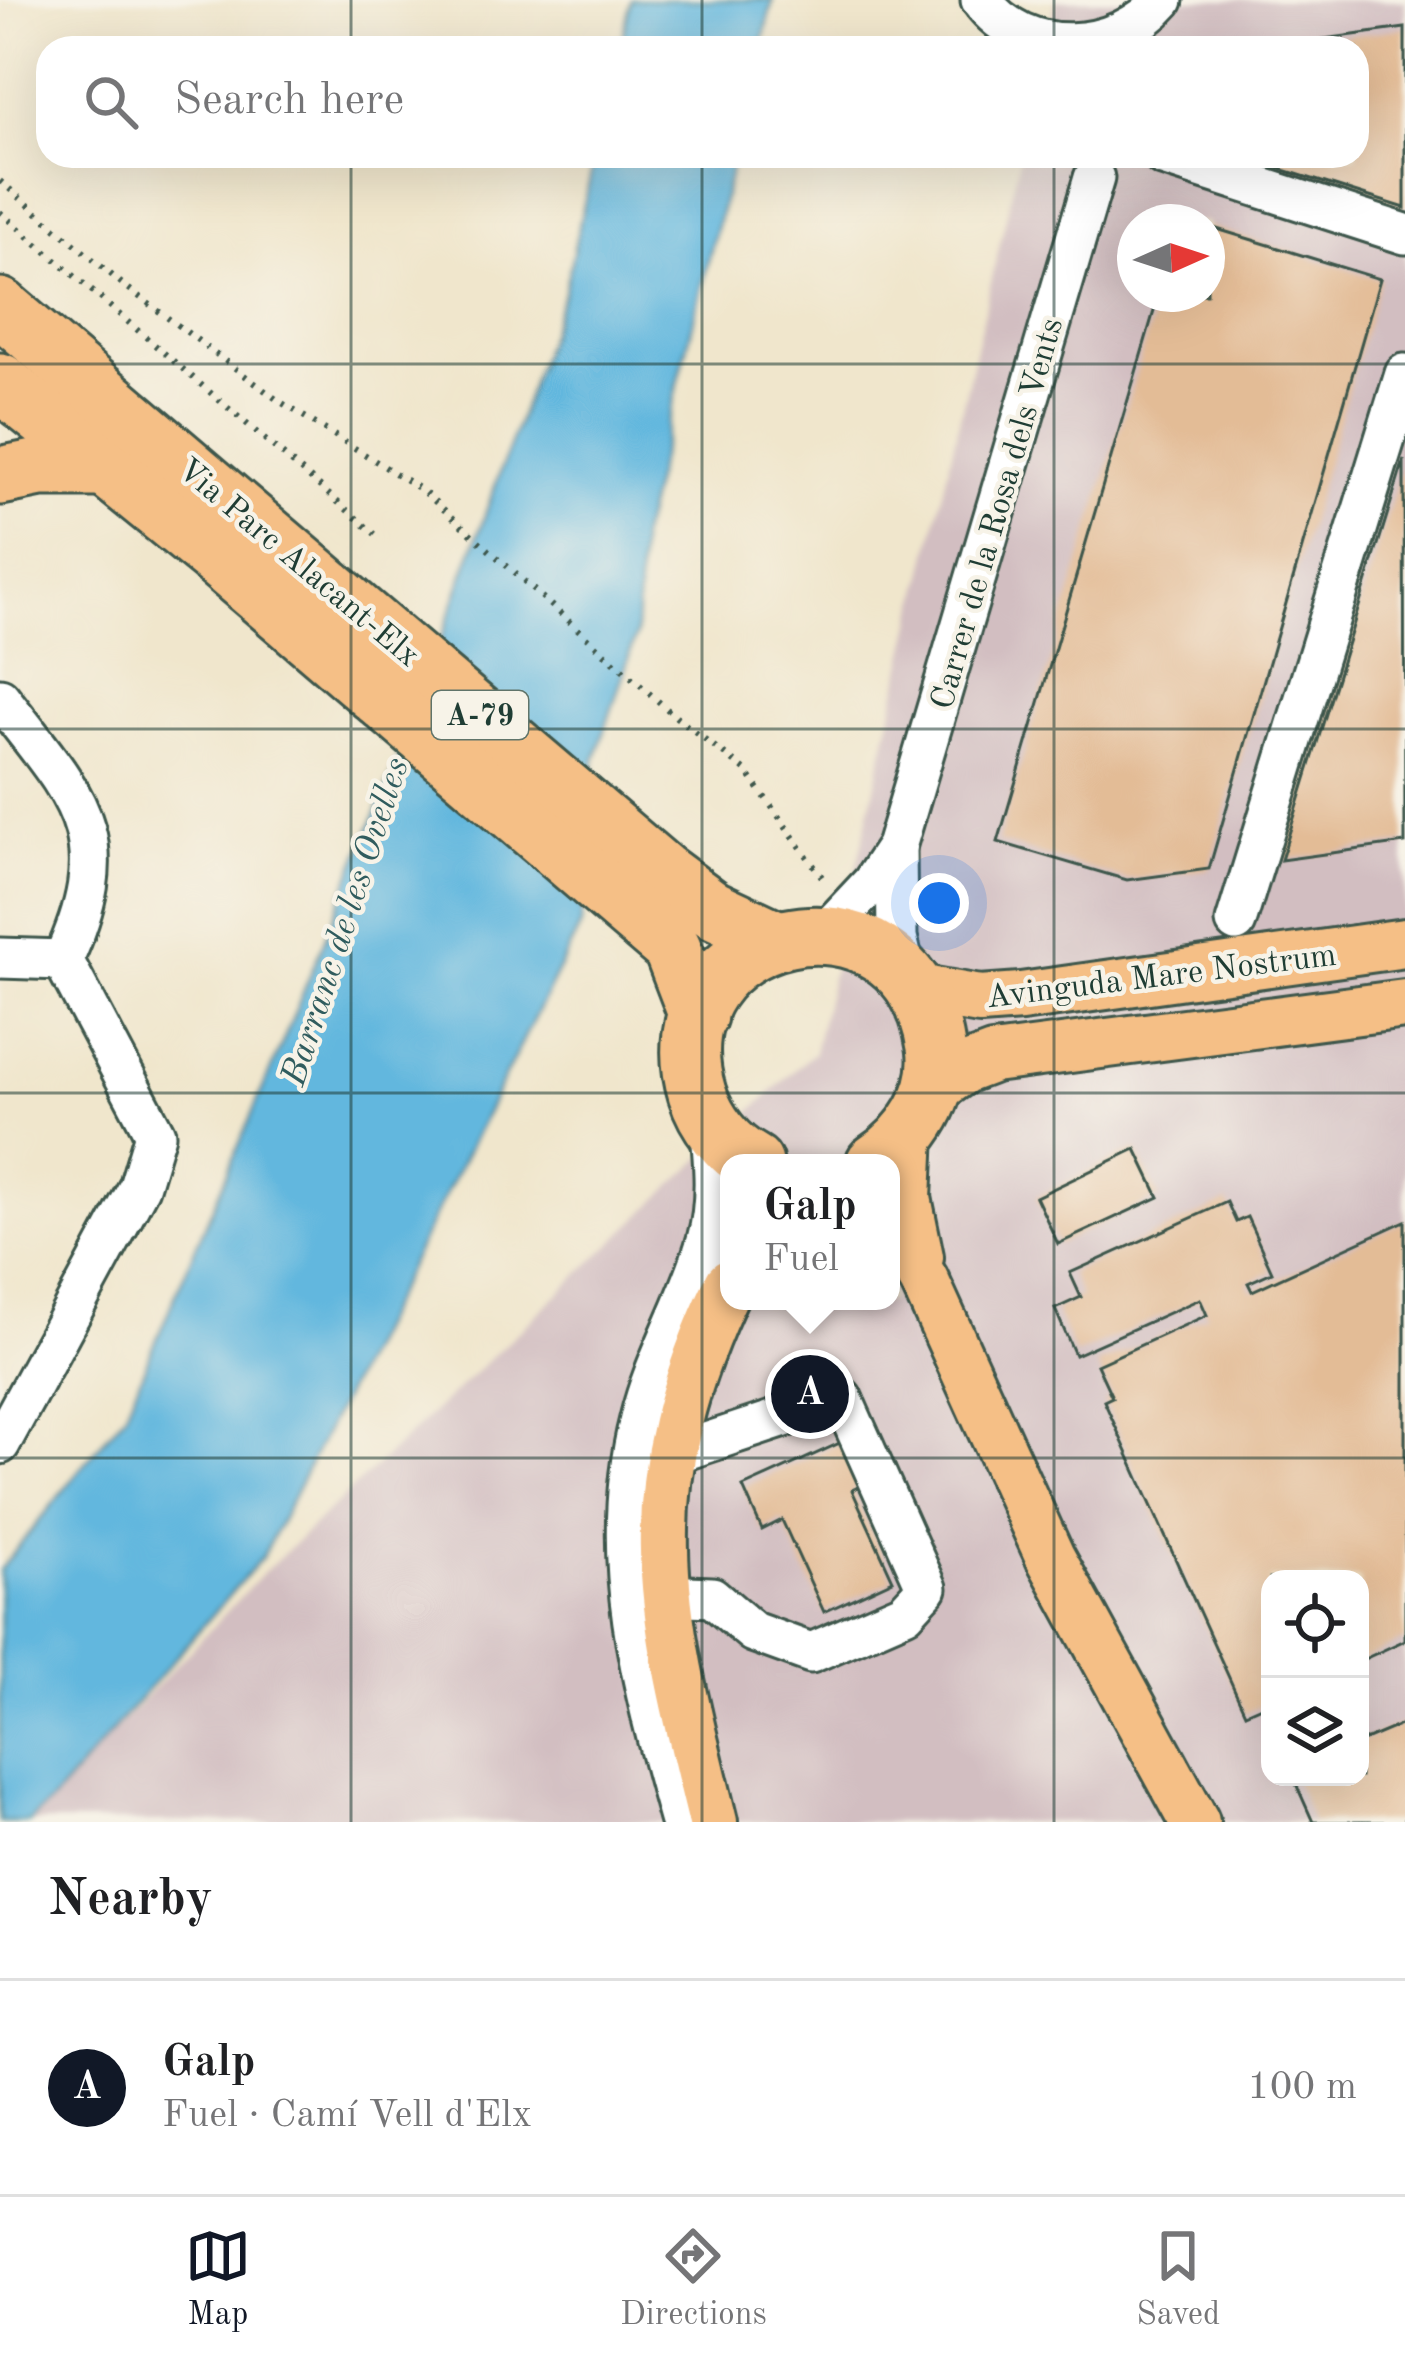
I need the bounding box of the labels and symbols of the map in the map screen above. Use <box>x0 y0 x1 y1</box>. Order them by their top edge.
north arrow <box>1117 204 1225 312</box>
street label: Carrer de la Rosa dels Vents <box>927 315 1070 713</box>
street label: Via Parc Alacant-Elx <box>171 453 425 674</box>
road number: A-79 <box>432 691 528 739</box>
water label: Barranc de les Ovelles <box>275 753 417 1092</box>
your location <box>909 873 969 933</box>
street label: Avinguda Mare Nostrum <box>985 940 1338 1015</box>
pin: A <box>771 1349 849 1439</box>

